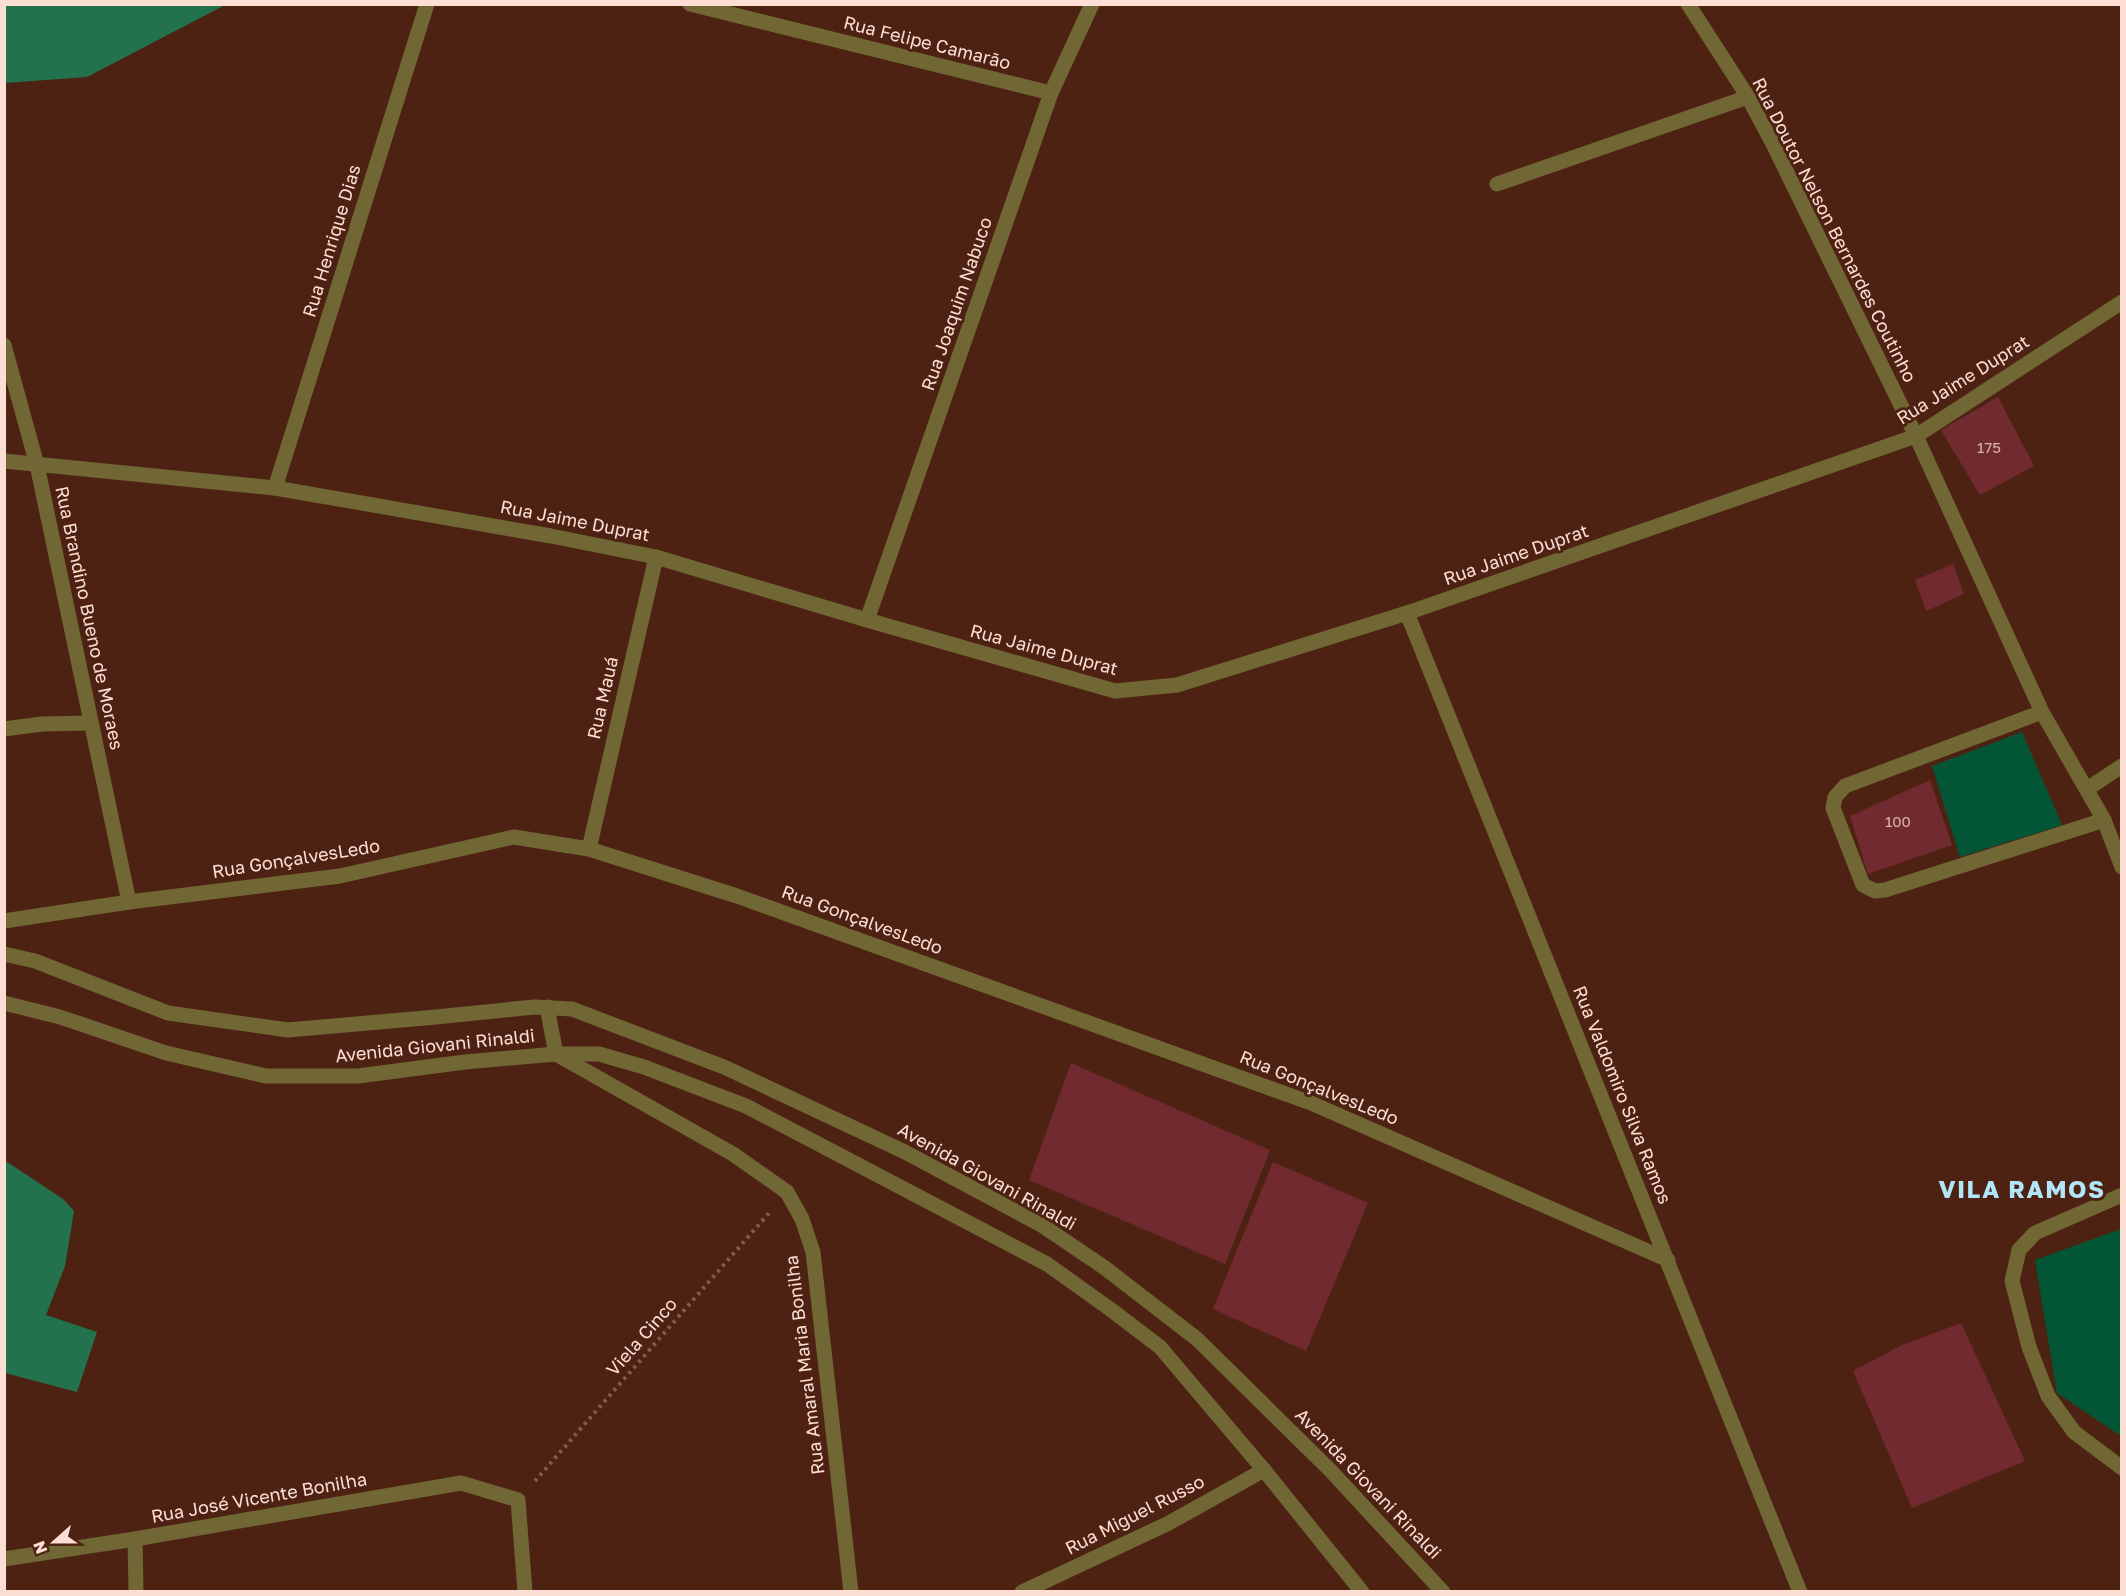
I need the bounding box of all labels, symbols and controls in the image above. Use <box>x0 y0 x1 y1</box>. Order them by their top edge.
street label: Rua Felipe Camarão <box>841 11 1013 73</box>
street label: Rua Doutor Nelson Bernardes Coutinho <box>1748 73 1922 386</box>
street label: Rua Henrique Dias <box>297 162 365 320</box>
street label: Rua Joaquim Nabuco <box>916 214 996 393</box>
street label: Rua Jaime Duprat <box>1892 330 2033 429</box>
house number: 175 <box>1977 438 2001 456</box>
street label: Rua Brandino Bueno de Moraes <box>51 484 129 752</box>
street label: Rua Jaime Duprat <box>499 495 652 545</box>
street label: Rua Jaime Duprat <box>1440 519 1591 589</box>
street label: Rua Jaime Duprat <box>968 619 1120 679</box>
street label: Rua Mauá <box>582 654 622 741</box>
house number: 100 <box>1885 812 1911 830</box>
street label: Rua GonçalvesLedo <box>210 834 381 882</box>
street label: Rua GonçalvesLedo <box>779 880 946 958</box>
street label: Rua Valdomiro Silva Ramos <box>1569 982 1677 1207</box>
street label: Avenida Giovani Rinaldi <box>334 1024 536 1066</box>
street label: Rua GonçalvesLedo <box>1237 1045 1402 1129</box>
street label: Avenida Giovani Rinaldi <box>894 1118 1081 1234</box>
district label: VILA RAMOS <box>1938 1174 2106 1203</box>
street label: Rua Amaral Maria Bonilha <box>780 1254 828 1476</box>
street label: Viela Cinco <box>601 1293 681 1380</box>
street label: Avenida Giovani Rinaldi <box>1291 1404 1446 1563</box>
street label: Rua José Vicente Bonilha <box>149 1467 368 1527</box>
street label: Rua Miguel Russo <box>1061 1470 1208 1559</box>
north arrow <box>24 1512 84 1572</box>
text: N <box>28 1538 52 1557</box>

